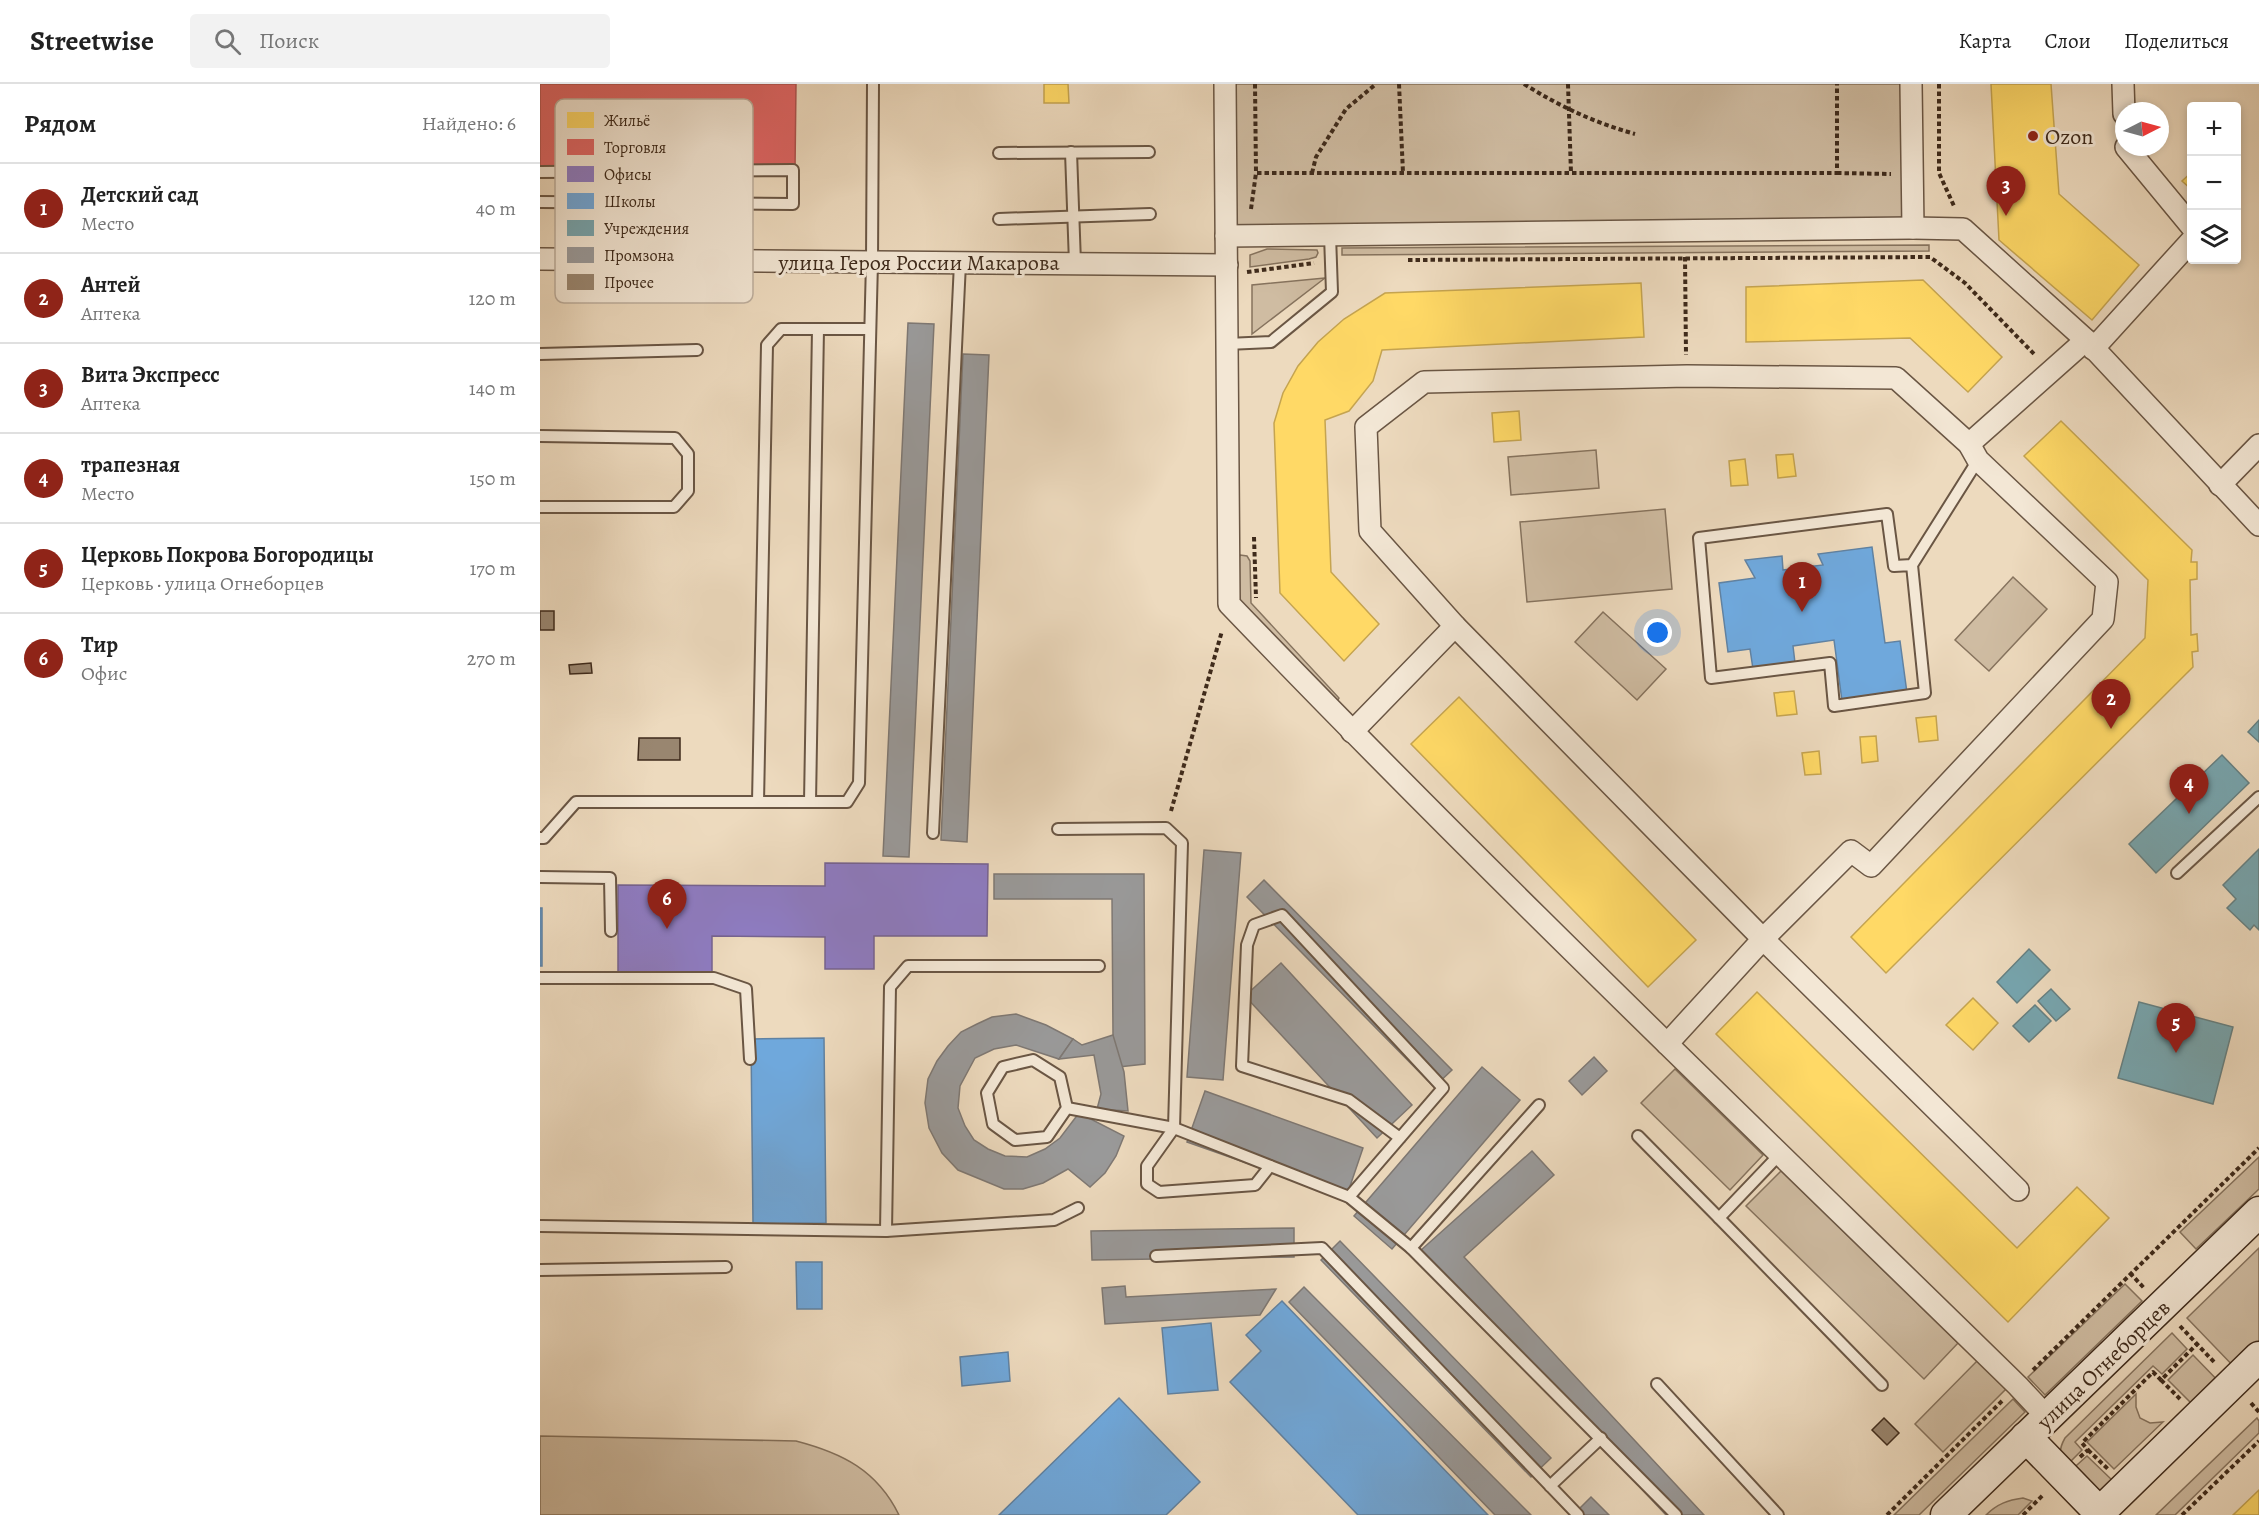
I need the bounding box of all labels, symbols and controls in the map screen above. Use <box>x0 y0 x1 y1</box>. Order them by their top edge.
search box <box>190 14 610 68</box>
text: Streetwise <box>30 22 154 60</box>
icon: search <box>211 25 244 58</box>
text: Поиск <box>259 26 319 56</box>
text: Карта <box>1958 27 2011 55</box>
text: Слои <box>2044 27 2091 55</box>
text: Поделиться <box>2124 27 2229 55</box>
legend <box>555 99 753 303</box>
north arrow <box>2115 102 2169 156</box>
map controls <box>2187 102 2241 264</box>
button: + <box>2187 102 2241 156</box>
text: Рядом <box>24 106 96 141</box>
text: Найдено: 6 <box>422 110 516 137</box>
text: Жильё <box>604 110 650 132</box>
place label: Ozon <box>2045 122 2093 152</box>
marker: Ozon <box>2026 129 2040 143</box>
text: Торговля <box>604 137 667 159</box>
button: − <box>2187 156 2241 210</box>
text: Офисы <box>604 164 652 186</box>
pin: 3 <box>1986 166 2026 216</box>
text: Детский сад <box>81 180 199 210</box>
text: Школы <box>604 191 656 213</box>
text: 1 <box>40 195 47 222</box>
text: 40 m <box>476 195 516 222</box>
text: Место <box>81 210 134 237</box>
button: layers <box>2187 210 2241 264</box>
text: Учреждения <box>604 218 690 240</box>
text: Промзона <box>604 245 675 267</box>
street label: улица Героя России Макарова <box>777 248 1060 278</box>
text: Антей <box>81 270 141 300</box>
text: Прочее <box>604 272 654 294</box>
text: 2 <box>39 285 48 312</box>
text: 120 m <box>468 285 516 312</box>
text: Аптека <box>81 300 141 327</box>
text: Вита Экспресс <box>81 360 220 390</box>
text: 3 <box>39 375 48 402</box>
text: 140 m <box>469 375 516 402</box>
text: Аптека <box>81 390 141 417</box>
text: трапезная <box>81 450 180 480</box>
text: 4 <box>39 465 48 492</box>
text: 150 m <box>469 465 516 492</box>
text: Место <box>81 480 134 507</box>
text: Церковь Покрова Богородицы <box>81 540 374 570</box>
text: 5 <box>39 555 48 582</box>
text: 170 m <box>470 555 516 582</box>
pin: 1 <box>1782 562 1822 612</box>
text: Церковь · улица Огнеборцев <box>81 570 324 597</box>
your location <box>1643 618 1672 647</box>
text: Тир <box>81 630 118 660</box>
text: 6 <box>39 645 48 672</box>
text: 270 m <box>467 645 516 672</box>
text: Офис <box>81 660 127 687</box>
pin: 2 <box>2092 680 2130 729</box>
pin: 4 <box>2170 764 2208 814</box>
pin: 6 <box>648 880 686 929</box>
pin: 5 <box>2156 1004 2196 1053</box>
street label: улица Огнеборцев <box>2030 1293 2177 1437</box>

